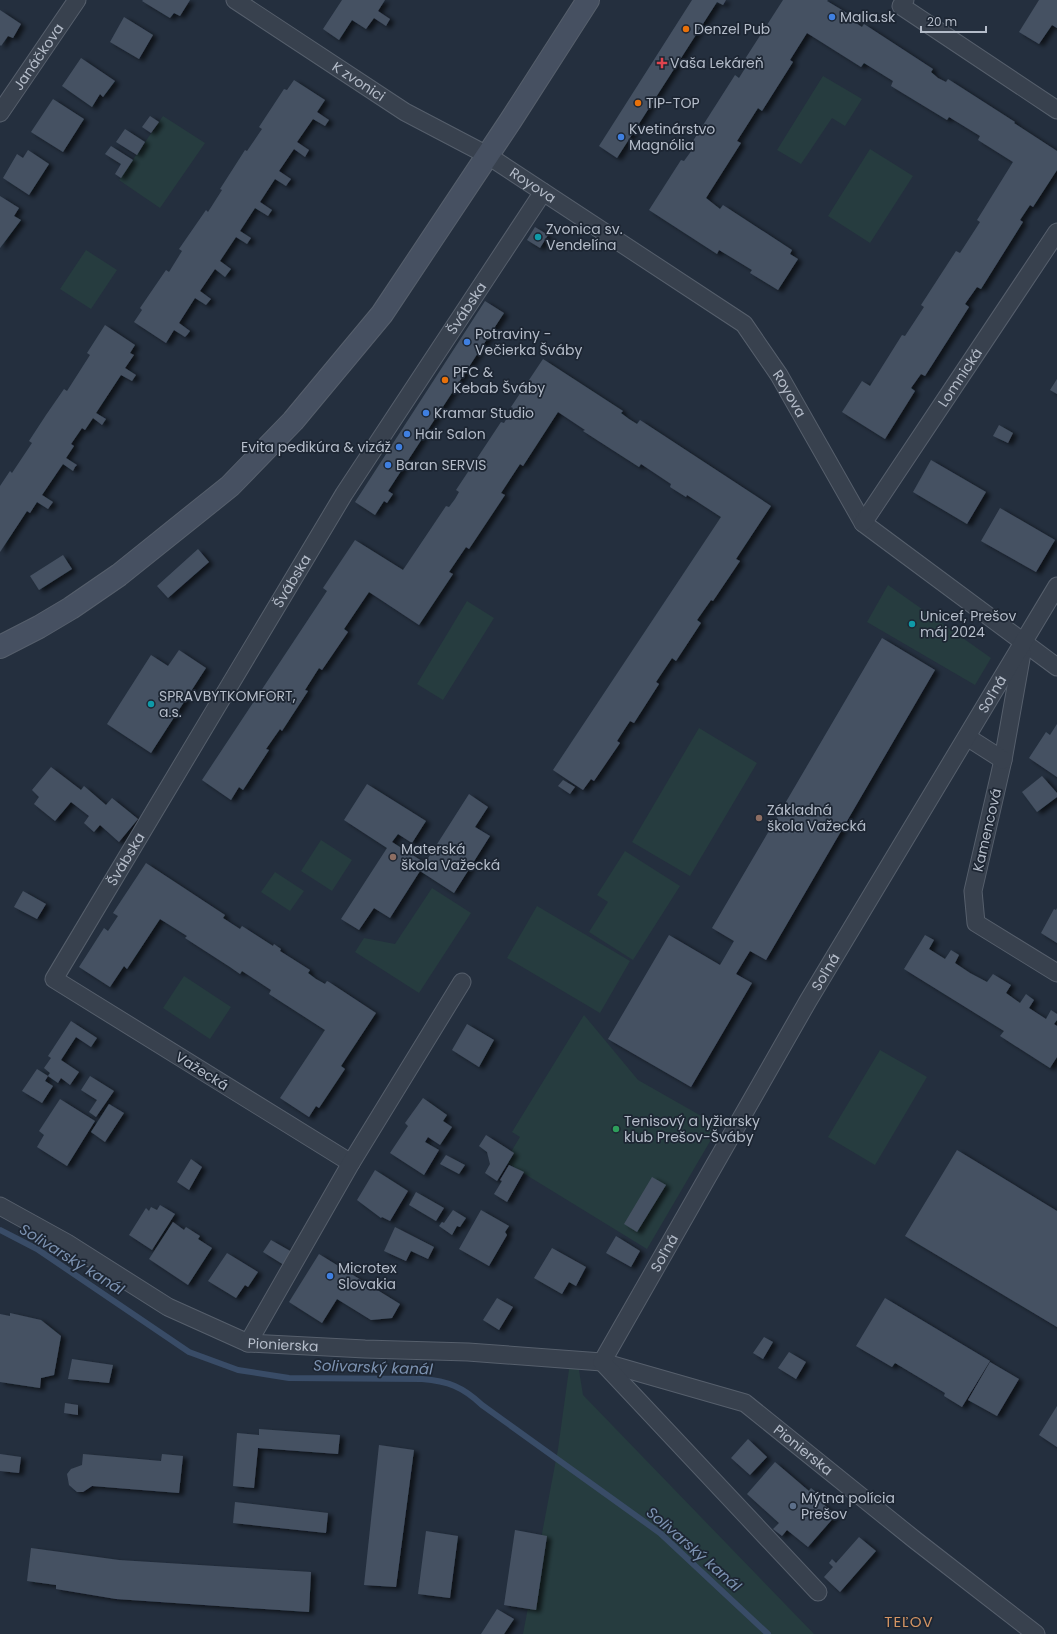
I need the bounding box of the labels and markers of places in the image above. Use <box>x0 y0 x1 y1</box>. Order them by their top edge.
place label: Malia.sk <box>840 7 896 27</box>
marker: Malia.sk <box>827 12 837 22</box>
place label: Denzel Pub <box>694 19 770 39</box>
marker: Denzel Pub <box>681 24 691 34</box>
place label: Vaša Lekáreň <box>670 53 764 73</box>
marker: Vaša Lekáreň <box>657 58 667 68</box>
place label: TIP-TOP <box>646 93 700 113</box>
marker: TIP-TOP <box>633 98 643 108</box>
place label: Kvetinárstvo Magnólia <box>629 119 715 155</box>
marker: Kvetinárstvo Magnólia <box>616 132 626 142</box>
place label: Zvonica sv. Vendelína <box>546 219 623 255</box>
marker: Zvonica sv. Vendelína <box>533 232 543 242</box>
place label: Potraviny - Večierka Šváby <box>475 324 582 360</box>
marker: Potraviny - Večierka Šváby <box>462 337 472 347</box>
place label: PFC & Kebab Šváby <box>453 362 545 398</box>
marker: PFC & Kebab Šváby <box>440 375 450 385</box>
place label: Kramar Studio <box>434 403 534 423</box>
marker: Kramar Studio <box>421 408 431 418</box>
place label: Hair Salon <box>415 424 486 444</box>
marker: Hair Salon <box>402 429 412 439</box>
place label: Evita pedikúra & vizáž <box>241 437 391 457</box>
marker: Evita pedikúra & vizáž <box>394 442 404 452</box>
place label: Baran SERVIS <box>396 455 486 475</box>
marker: Baran SERVIS <box>383 460 393 470</box>
place label: Unicef, Prešov máj 2024 <box>920 606 1016 642</box>
marker: Unicef, Prešov máj 2024 <box>907 619 917 629</box>
place label: SPRAVBYTKOMFORT, a.s. <box>159 686 296 722</box>
marker: SPRAVBYTKOMFORT, a.s. <box>146 699 156 709</box>
place label: Základná škola Važecká <box>767 800 866 836</box>
marker: Základná škola Važecká <box>754 813 764 823</box>
place label: Materská škola Važecká <box>401 839 500 875</box>
marker: Materská škola Važecká <box>388 852 398 862</box>
place label: Tenisový a lyžiarsky klub Prešov-Šváby <box>624 1111 760 1147</box>
marker: Tenisový a lyžiarsky klub Prešov-Šváby <box>611 1124 621 1134</box>
place label: Microtex Slovakia <box>338 1258 397 1294</box>
marker: Microtex Slovakia <box>325 1271 335 1281</box>
place label: Mýtna polícia Prešov <box>801 1488 895 1524</box>
marker: Mýtna polícia Prešov <box>788 1501 798 1511</box>

